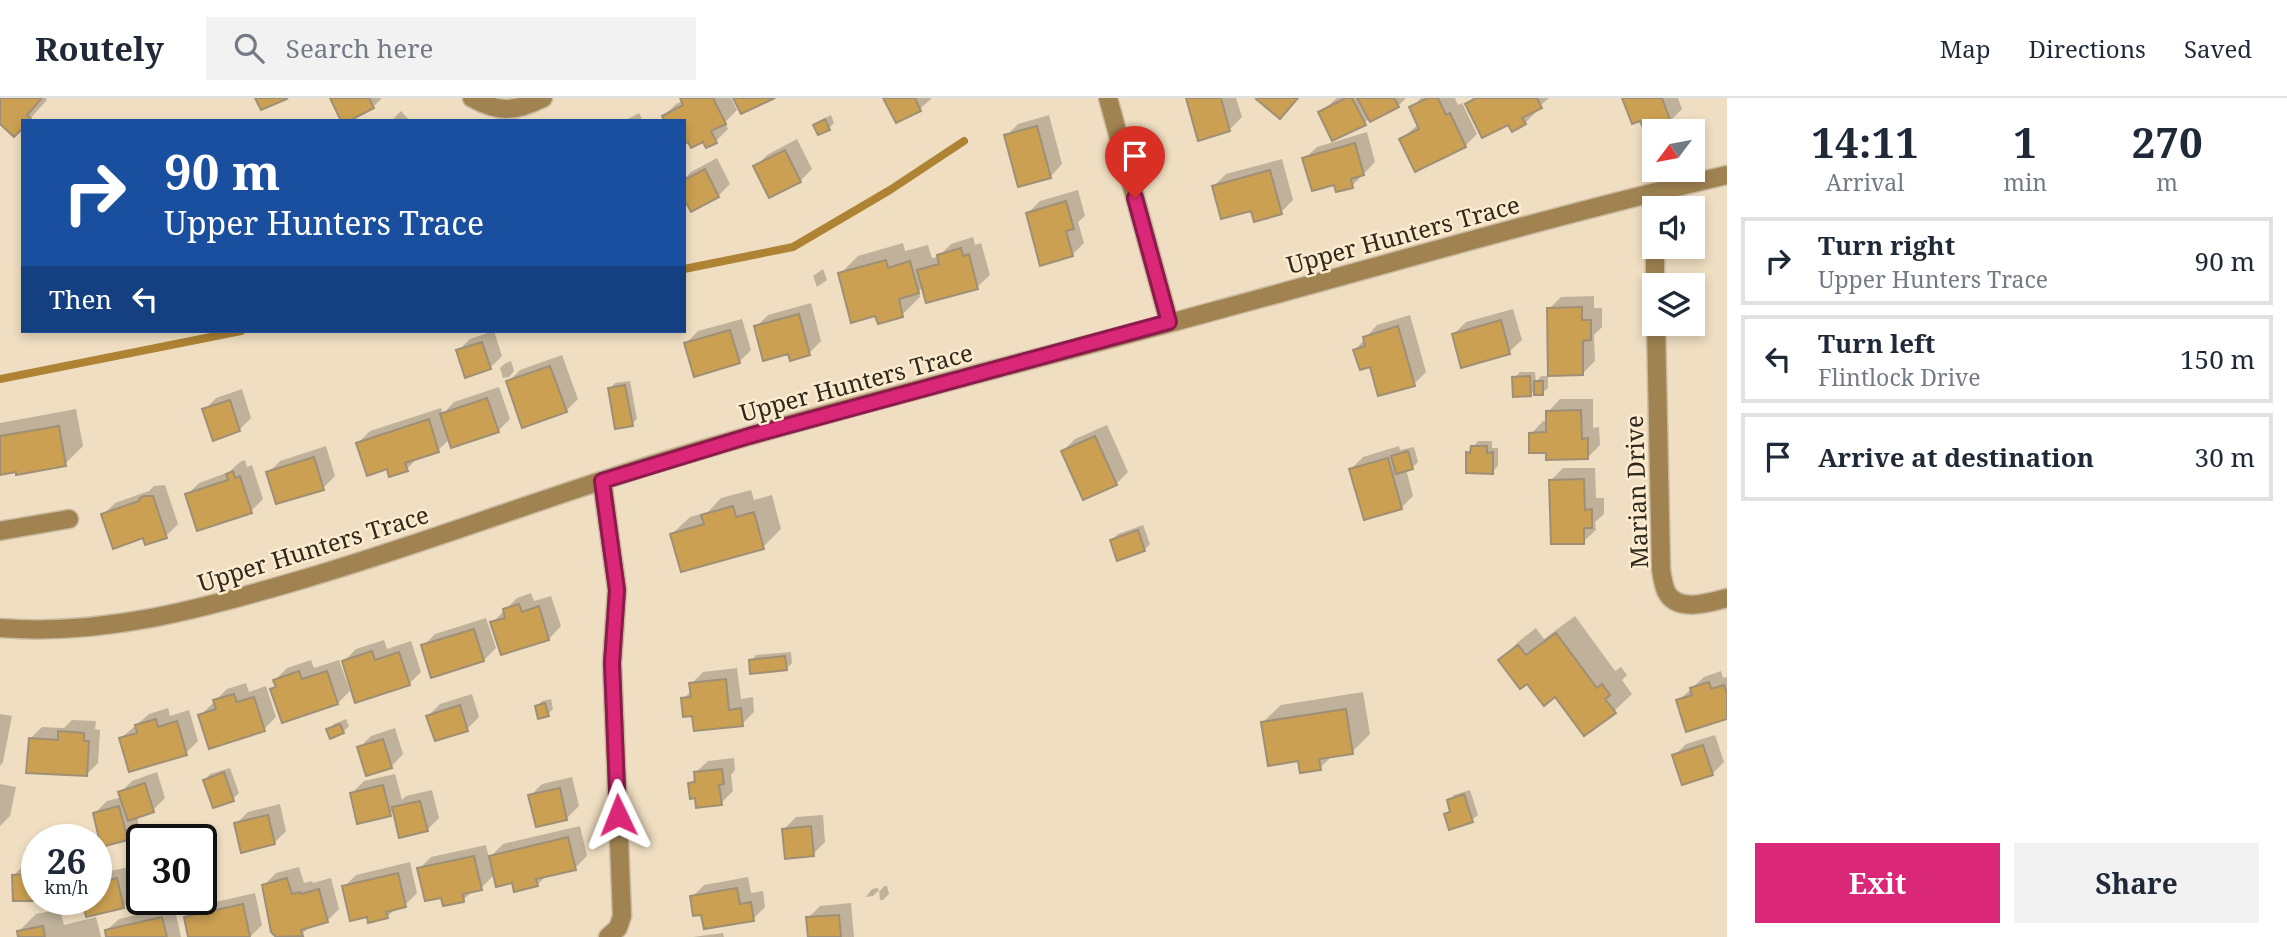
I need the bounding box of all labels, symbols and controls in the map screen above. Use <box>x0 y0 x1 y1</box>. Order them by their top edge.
search box <box>206 17 696 80</box>
text: Routely <box>35 26 164 71</box>
icon: search <box>230 29 268 67</box>
text: Search here <box>286 30 433 66</box>
text: Map <box>1940 32 1991 65</box>
text: Directions <box>2029 32 2146 65</box>
text: Saved <box>2184 32 2252 65</box>
text: 14:11 <box>1811 113 1919 170</box>
text: 1 <box>2013 113 2037 170</box>
text: 270 <box>2131 113 2203 170</box>
north arrow <box>1642 119 1704 182</box>
map controls <box>1642 119 1705 336</box>
pin <box>1105 126 1165 198</box>
icon: arrive <box>1116 137 1154 175</box>
text: 90 m <box>164 138 280 204</box>
icon: right <box>49 147 140 238</box>
text: Arrival <box>1826 166 1904 198</box>
text: min <box>2003 166 2047 198</box>
text: m <box>2156 166 2178 198</box>
street label: Upper Hunters Trace <box>1283 187 1523 281</box>
button: sound <box>1642 196 1705 259</box>
text: Upper Hunters Trace <box>164 201 484 244</box>
text: Turn right <box>1818 227 1955 263</box>
icon: right <box>1759 242 1797 280</box>
text: 90 m <box>2195 243 2255 279</box>
text: Upper Hunters Trace <box>1818 263 2048 295</box>
button: layers <box>1642 273 1705 336</box>
icon: left <box>126 280 164 318</box>
text: Then <box>49 281 112 317</box>
text: Turn left <box>1818 325 1935 361</box>
street label: Upper Hunters Trace <box>736 335 976 429</box>
icon: left <box>1759 340 1797 378</box>
text: 150 m <box>2180 341 2255 377</box>
text: Flintlock Drive <box>1818 361 1981 393</box>
street label: Marian Drive <box>1617 415 1655 569</box>
icon: arrive <box>1759 438 1797 476</box>
text: Arrive at destination <box>1818 439 2094 475</box>
text: 30 m <box>2195 439 2255 475</box>
street label: Upper Hunters Trace <box>193 497 433 599</box>
position arrow <box>581 778 655 852</box>
speed limit sign: 30 <box>126 824 217 915</box>
text: 26 <box>47 837 86 884</box>
button: Exit <box>1755 843 2000 923</box>
button: Share <box>2014 843 2259 923</box>
text: km/h <box>44 875 89 899</box>

